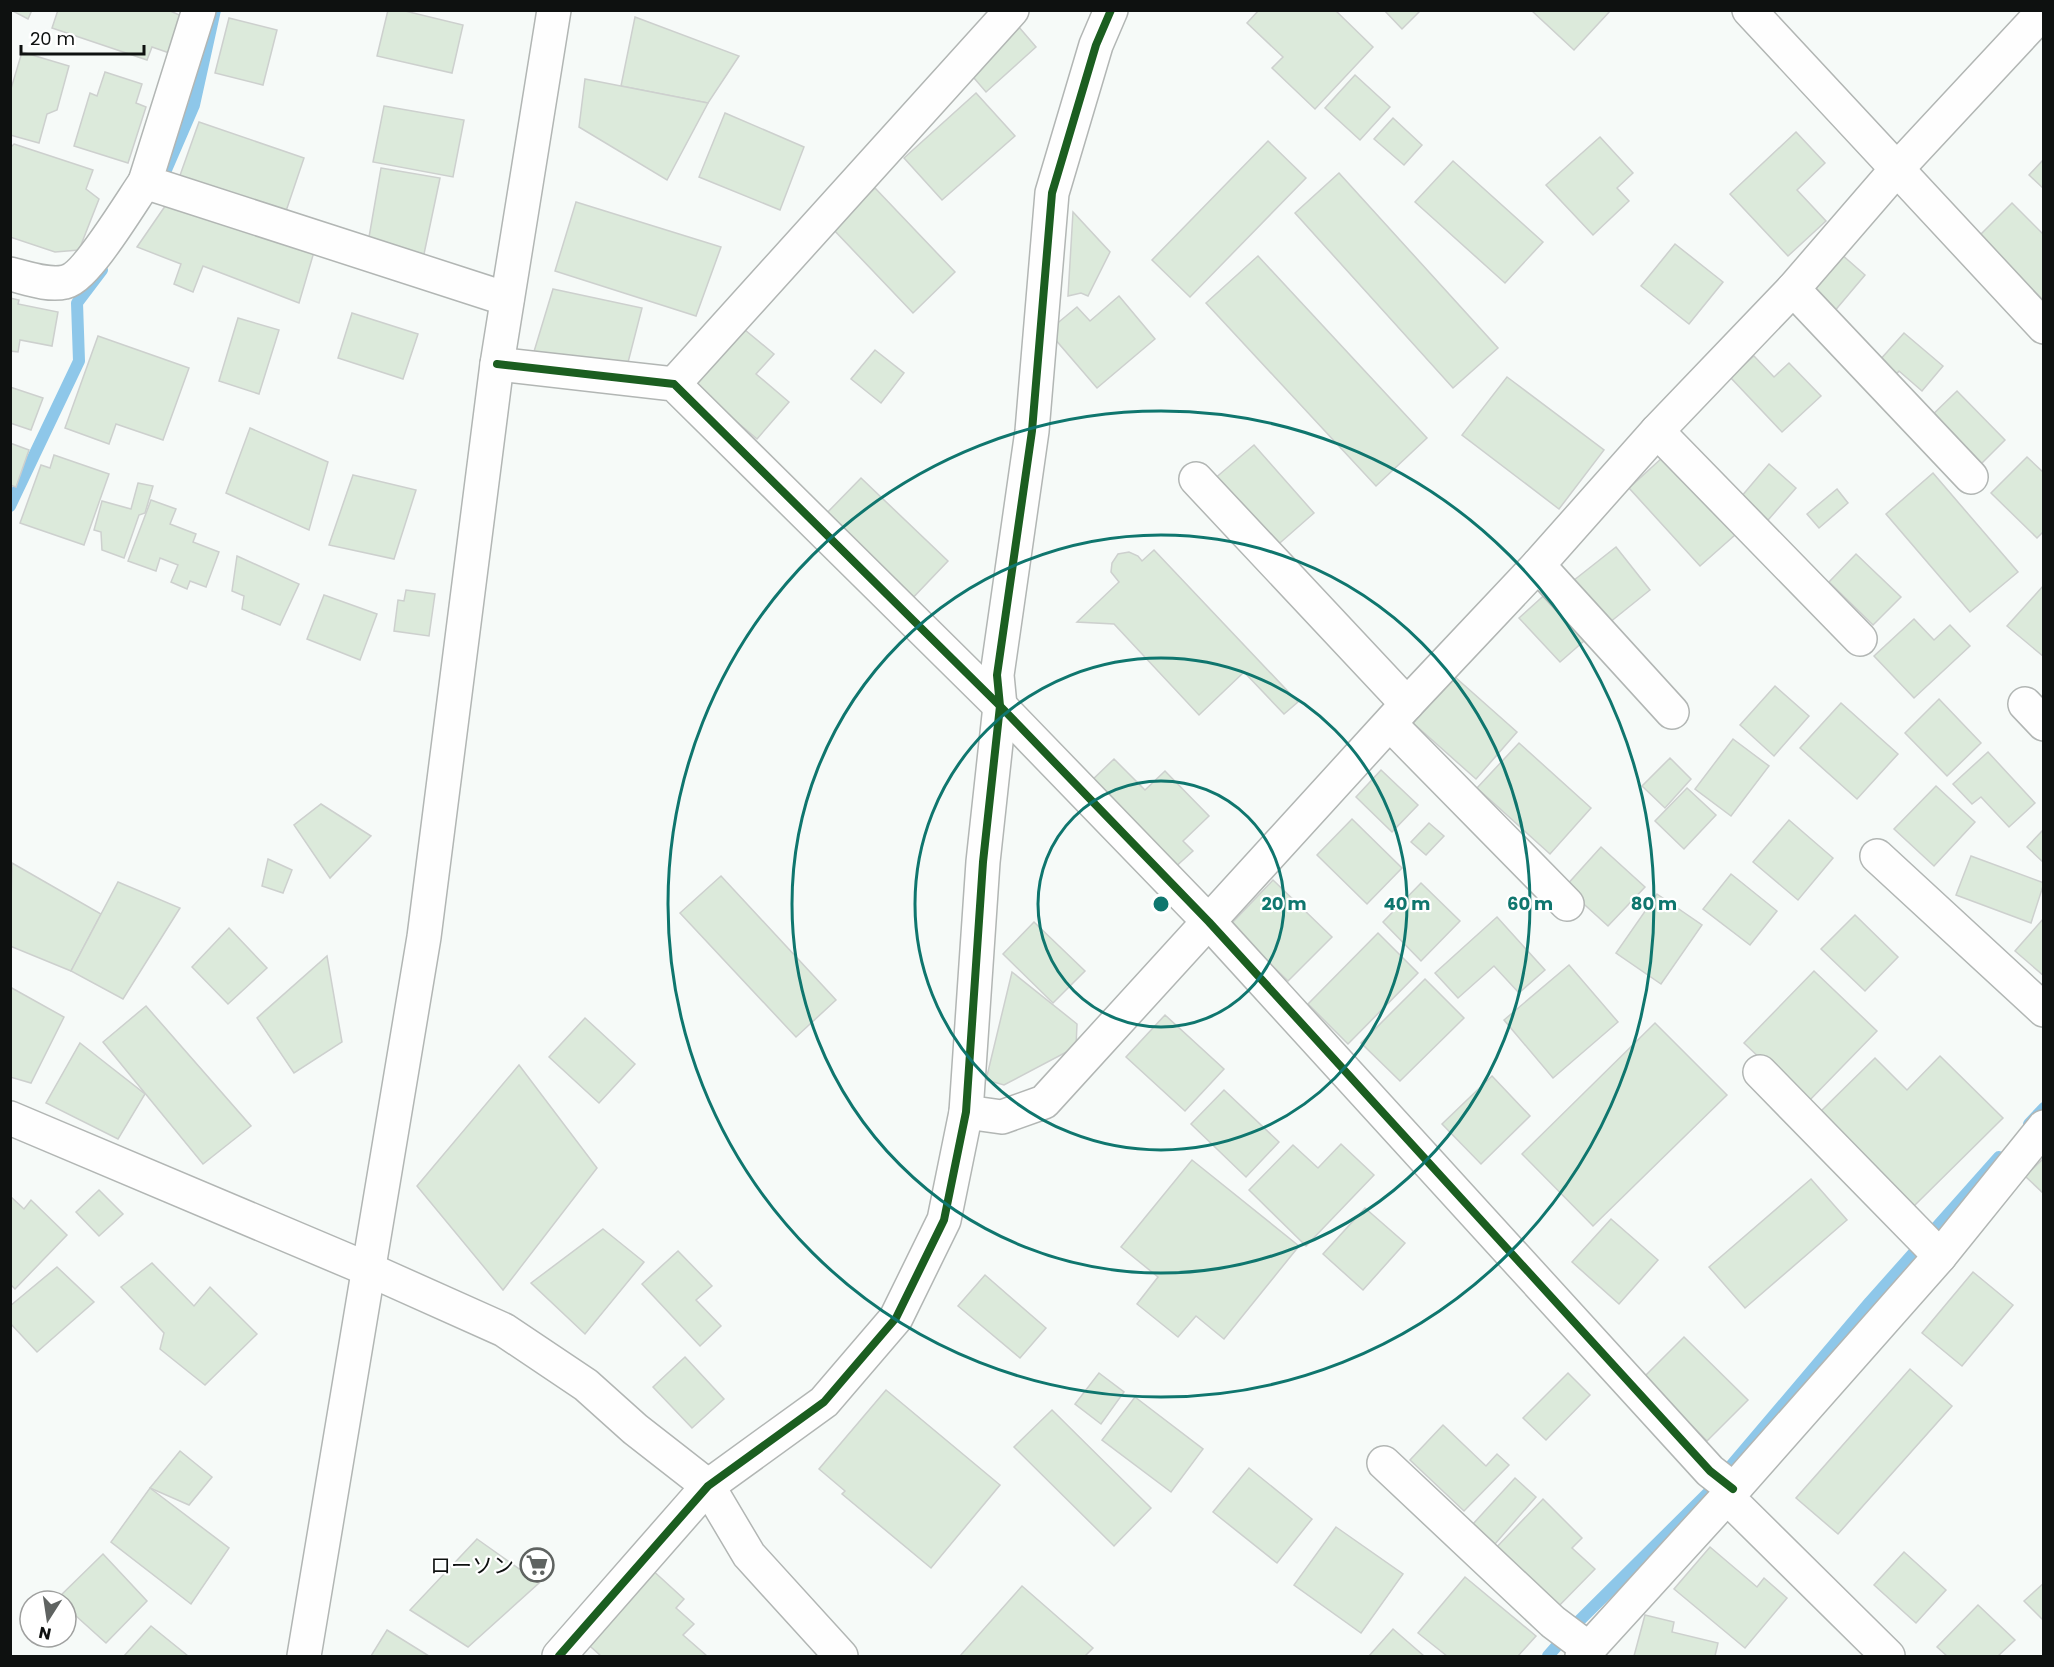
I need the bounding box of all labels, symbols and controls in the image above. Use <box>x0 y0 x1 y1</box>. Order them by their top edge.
scale bar <box>21 18 144 56</box>
text: 20 m <box>30 26 75 51</box>
text: 20 m <box>1262 891 1306 916</box>
text: 40 m <box>1384 891 1430 916</box>
text: 60 m <box>1507 891 1553 916</box>
text: 80 m <box>1631 891 1677 916</box>
centre of rings <box>1151 894 1171 914</box>
supermarket icon: ローソン <box>519 1547 555 1583</box>
place label: ローソン <box>430 1551 514 1580</box>
north arrow <box>18 1589 78 1649</box>
text: N <box>37 1621 53 1646</box>

